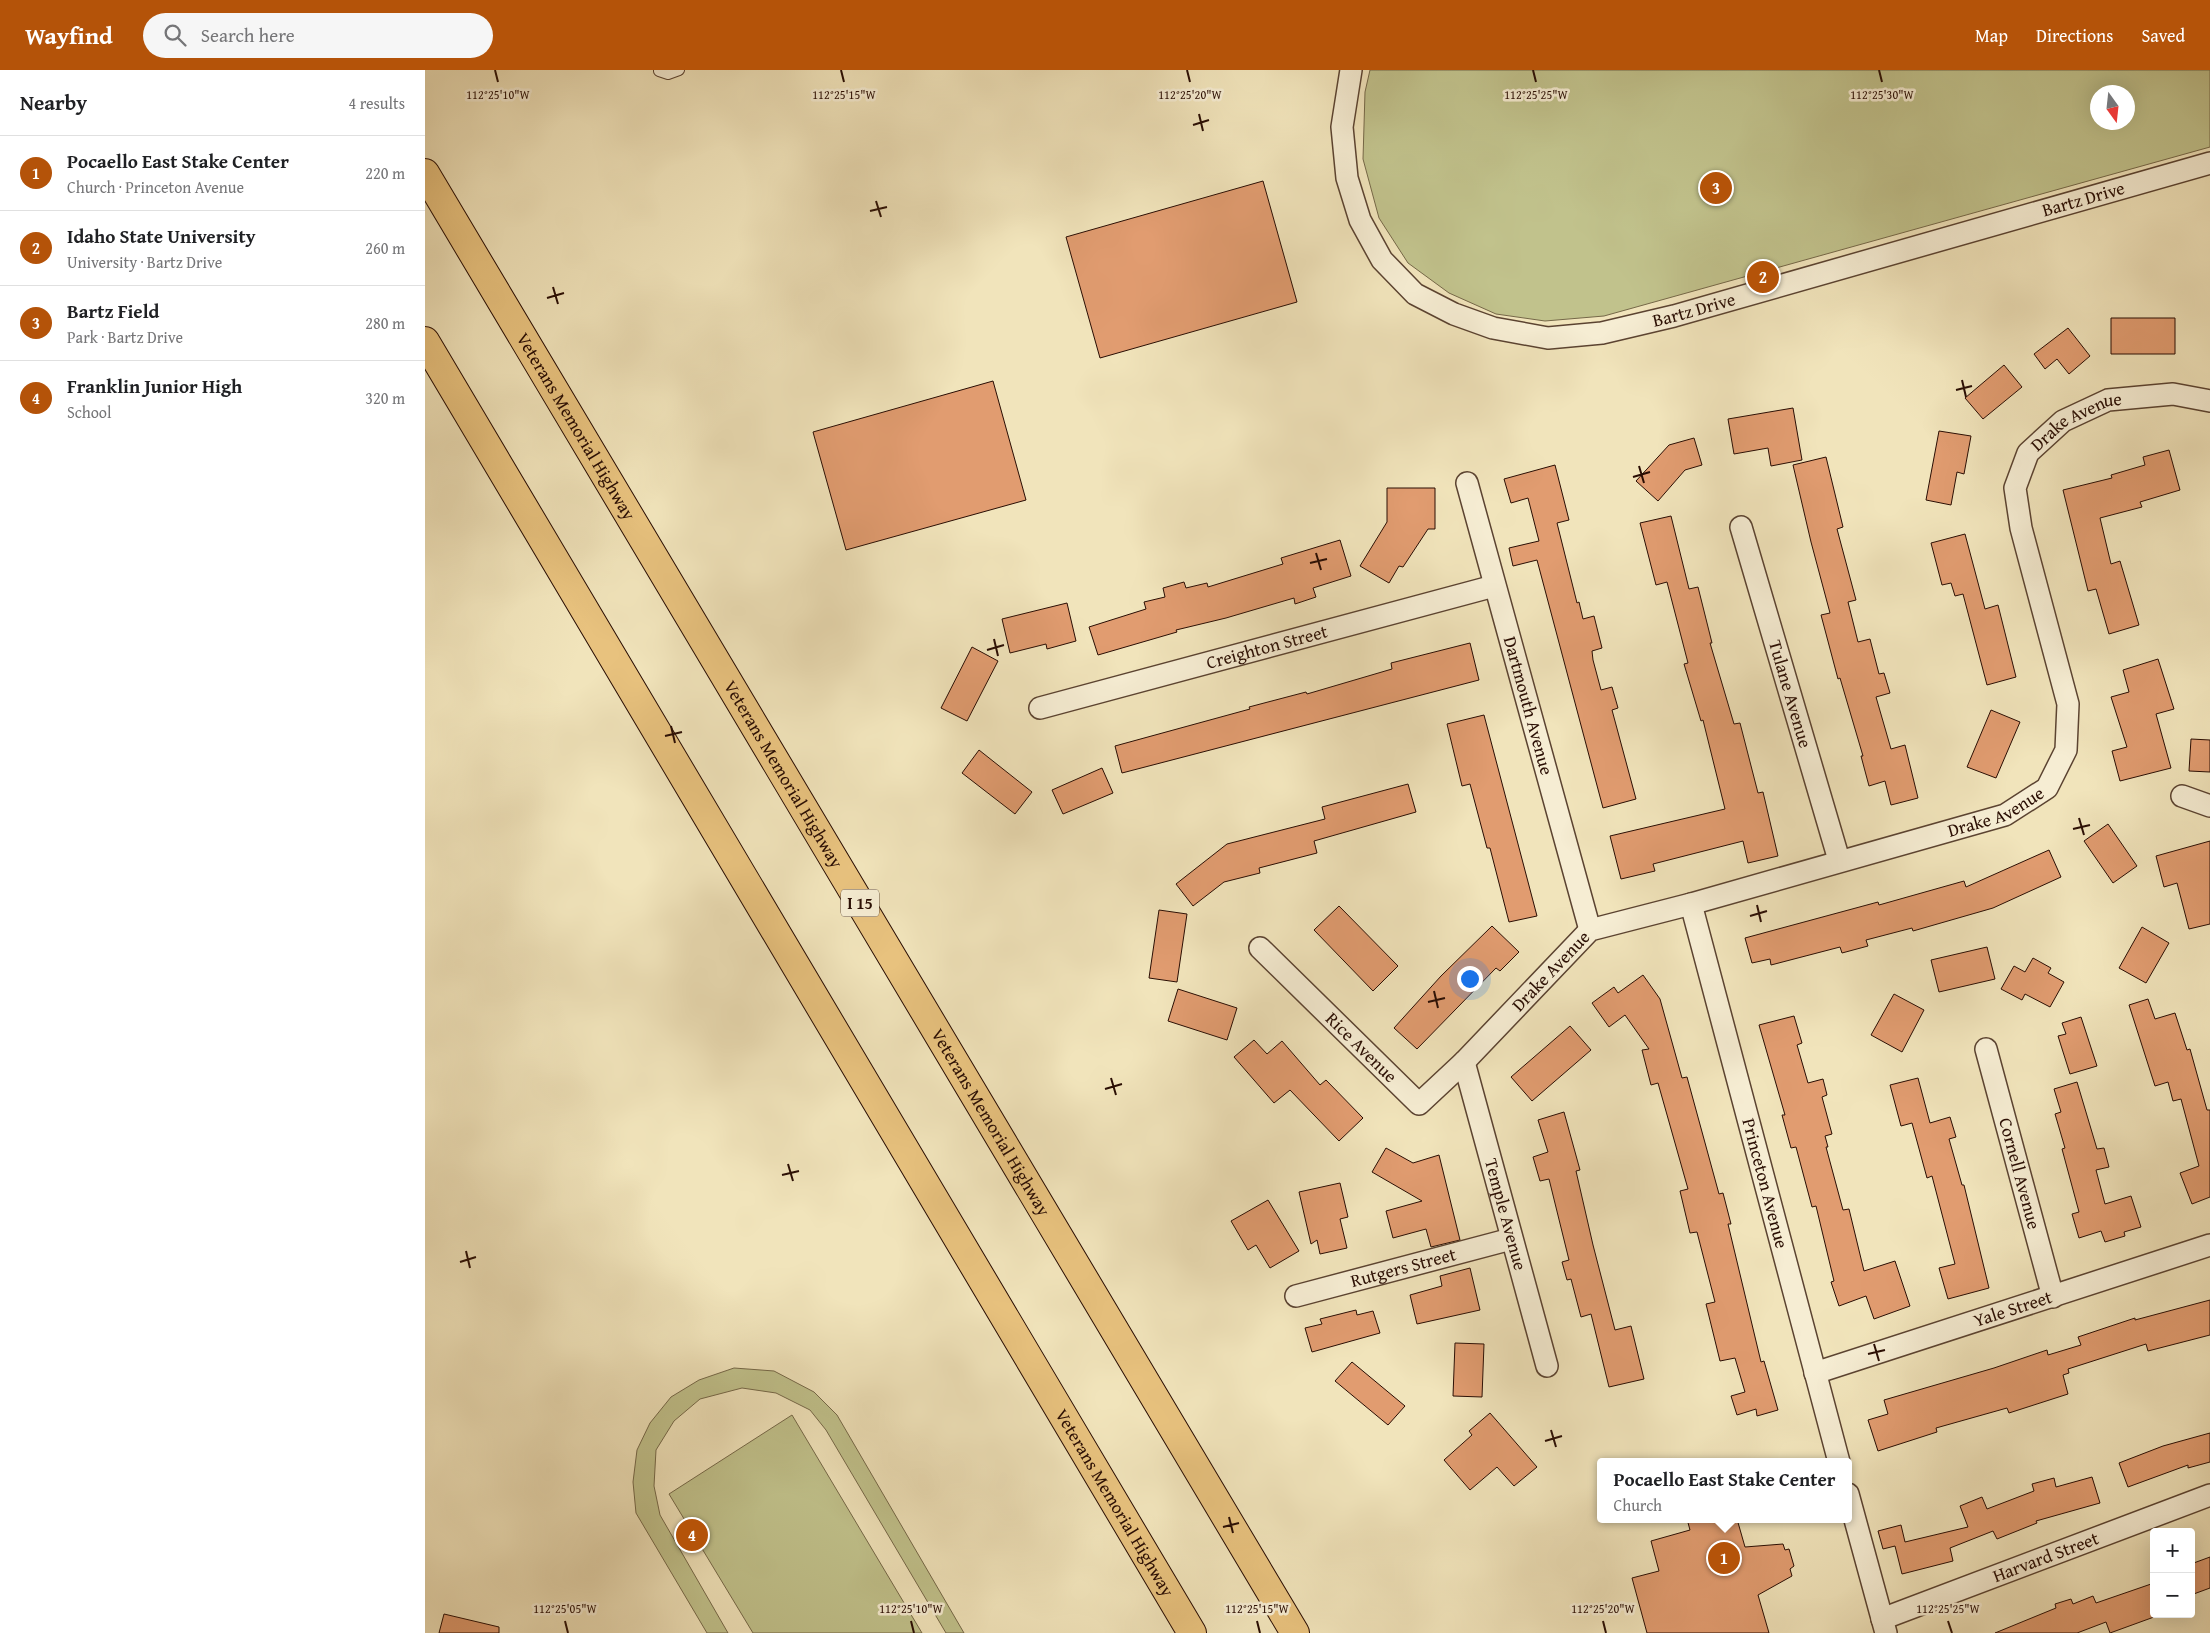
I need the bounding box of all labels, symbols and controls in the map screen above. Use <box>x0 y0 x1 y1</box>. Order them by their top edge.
search box <box>143 13 493 58</box>
text: Wayfind <box>25 18 113 53</box>
icon: search <box>161 21 189 49</box>
text: Search here <box>201 21 295 49</box>
text: Map <box>1975 22 2008 49</box>
text: Directions <box>2036 22 2113 49</box>
text: Saved <box>2141 22 2185 49</box>
north arrow <box>2090 85 2135 130</box>
text: 112°25'10"W <box>466 86 530 103</box>
text: 112°25'15"W <box>812 86 876 103</box>
text: 112°25'20"W <box>1158 86 1222 103</box>
text: 112°25'25"W <box>1504 86 1568 103</box>
text: 112°25'30"W <box>1850 86 1914 103</box>
text: Nearby <box>20 87 87 118</box>
text: 4 results <box>348 91 405 115</box>
text: Pocaello East Stake Center <box>67 147 289 175</box>
text: 1 <box>32 161 40 185</box>
text: 220 m <box>365 161 405 185</box>
pin: 3 <box>1700 169 1732 207</box>
street label: Bartz Drive <box>2039 174 2128 223</box>
text: Church · Princeton Avenue <box>67 175 244 199</box>
text: Idaho State University <box>67 222 255 250</box>
text: 2 <box>32 236 40 260</box>
text: 260 m <box>365 236 405 260</box>
text: University · Bartz Drive <box>67 250 222 274</box>
pin: 2 <box>1747 258 1779 296</box>
street label: Bartz Drive <box>1650 285 1738 334</box>
text: Bartz Field <box>67 297 160 325</box>
text: 3 <box>32 311 40 335</box>
text: 280 m <box>365 311 405 335</box>
text: Park · Bartz Drive <box>67 325 183 349</box>
street label: Veterans Memorial Highway <box>510 327 643 525</box>
text: Franklin Junior High <box>67 372 242 400</box>
street label: Drake Avenue <box>2024 385 2123 458</box>
text: 4 <box>32 386 40 410</box>
text: 320 m <box>365 386 405 410</box>
text: School <box>67 400 111 424</box>
street label: Creighton Street <box>1203 617 1331 676</box>
street label: Dartmouth Avenue <box>1497 633 1561 778</box>
street label: Tulane Avenue <box>1762 637 1819 751</box>
street label: Veterans Memorial Highway <box>717 675 850 873</box>
street label: Drake Avenue <box>1944 779 2049 844</box>
road number: I 15 <box>841 890 879 916</box>
street label: Drake Avenue <box>1505 924 1596 1017</box>
your location <box>1457 966 1483 992</box>
street label: Rice Avenue <box>1320 1006 1404 1089</box>
street label: Veterans Memorial Highway <box>925 1023 1058 1221</box>
street label: Princeton Avenue <box>1735 1115 1796 1251</box>
street label: Cornell Avenue <box>1992 1115 2048 1232</box>
street label: Temple Avenue <box>1478 1155 1534 1273</box>
street label: Rutgers Street <box>1347 1240 1459 1294</box>
street label: Yale Street <box>1970 1283 2056 1334</box>
street label: Veterans Memorial Highway <box>1049 1403 1181 1601</box>
popup <box>1597 1458 1852 1523</box>
text: Pocaello East Stake Center <box>1614 1465 1835 1493</box>
text: Church <box>1614 1493 1662 1517</box>
pin: 4 <box>676 1516 708 1554</box>
street label: Harvard Street <box>1989 1524 2103 1589</box>
map controls <box>2150 1528 2195 1618</box>
button: + <box>2150 1528 2195 1573</box>
pin: 1 <box>1708 1539 1740 1577</box>
button: − <box>2150 1573 2195 1618</box>
text: 112°25'05"W <box>533 1600 597 1617</box>
text: 112°25'10"W <box>879 1600 943 1617</box>
text: 112°25'15"W <box>1225 1600 1289 1617</box>
text: 112°25'20"W <box>1571 1600 1635 1617</box>
text: 112°25'25"W <box>1916 1600 1980 1617</box>

